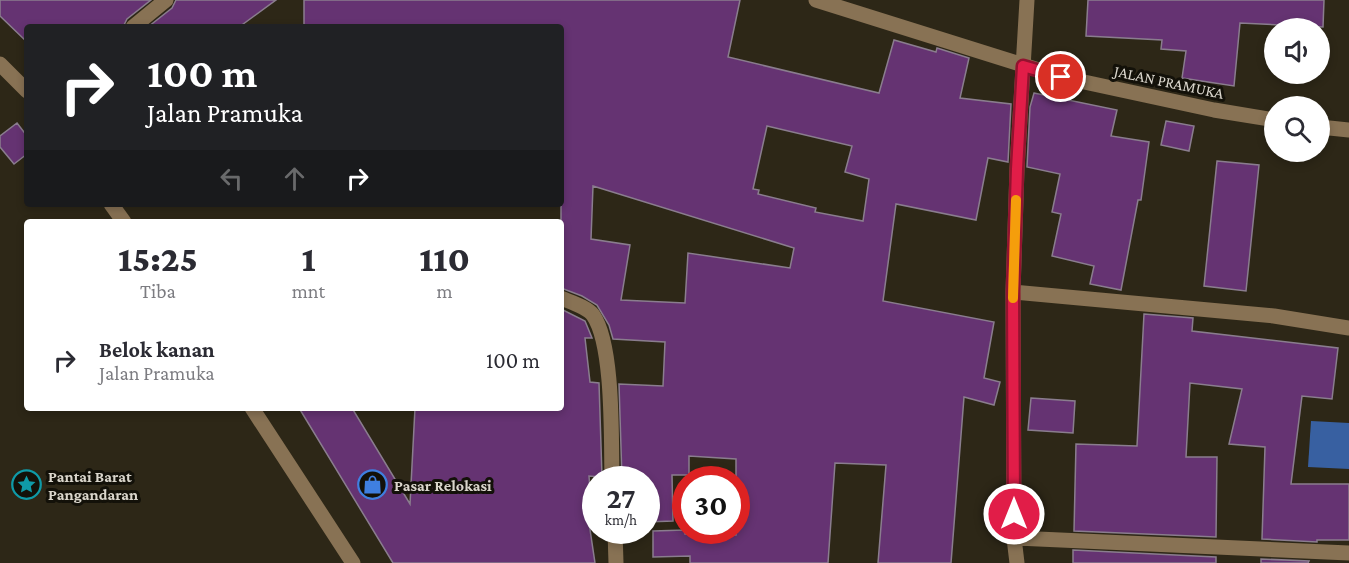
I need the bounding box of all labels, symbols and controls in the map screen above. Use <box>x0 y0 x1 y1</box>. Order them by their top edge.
map controls <box>1264 18 1330 162</box>
button: sound <box>1264 18 1330 84</box>
icon: right <box>48 48 126 126</box>
text: 100 m <box>147 49 257 96</box>
pin <box>1035 51 1086 102</box>
icon: arrive <box>1044 60 1077 93</box>
street label: JALAN PRAMUKA <box>1110 62 1226 103</box>
button: search <box>1264 96 1330 162</box>
text: Jalan Pramuka <box>147 98 303 128</box>
icon: left <box>215 162 248 195</box>
icon: ahead <box>278 162 311 195</box>
icon: right <box>341 162 374 195</box>
text: 15:25 <box>118 239 198 279</box>
text: 1 <box>301 239 316 279</box>
text: 110 <box>419 239 470 279</box>
text: Tiba <box>140 280 176 302</box>
text: mnt <box>292 280 325 302</box>
text: m <box>437 280 453 302</box>
text: Belok kanan <box>99 337 215 362</box>
icon: right <box>48 344 81 377</box>
text: 100 m <box>486 348 540 373</box>
text: Jalan Pramuka <box>99 362 215 384</box>
speed limit sign: 30 <box>672 466 750 544</box>
place label: Pantai Barat Pangandaran <box>48 468 138 503</box>
place icon: Pantai Barat Pangandaran <box>11 469 43 501</box>
shop icon: Pasar Relokasi <box>357 469 389 501</box>
place label: Pasar Relokasi <box>394 477 492 494</box>
text: 27 <box>606 481 636 514</box>
position arrow <box>982 482 1046 546</box>
text: km/h <box>605 512 637 528</box>

